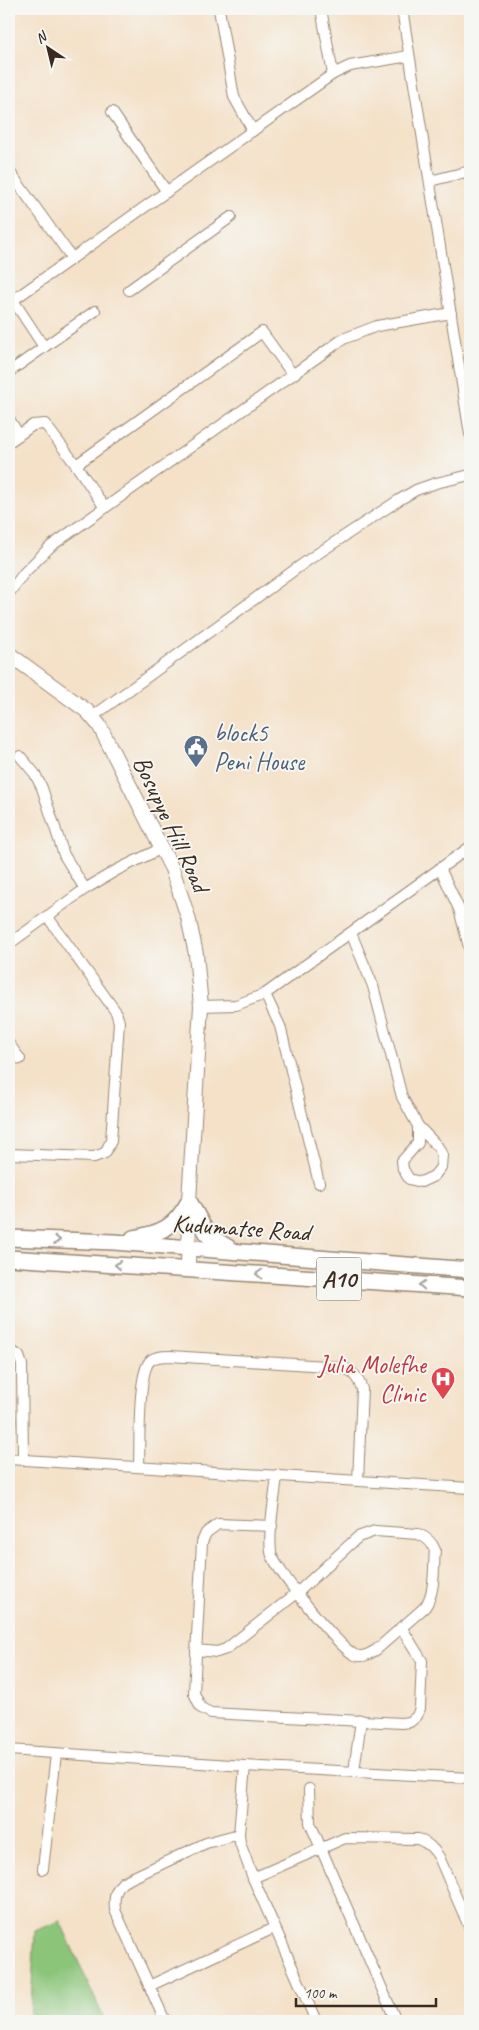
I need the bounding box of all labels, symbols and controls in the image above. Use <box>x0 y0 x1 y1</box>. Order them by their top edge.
north arrow <box>22 22 72 72</box>
text: N <box>32 27 51 47</box>
place label: block5 Peni House <box>214 717 306 778</box>
public building icon: block5 Peni House <box>183 734 209 768</box>
street label: Bosupye Hill Road <box>126 751 218 900</box>
street label: Kudumatse Road <box>171 1207 315 1249</box>
one-way arrow <box>54 1235 62 1245</box>
road number: A10 <box>316 1258 362 1300</box>
one-way arrow <box>114 1260 122 1271</box>
one-way arrow <box>255 1268 263 1279</box>
one-way arrow <box>417 1279 425 1290</box>
place label: Julia Molefhe Clinic <box>317 1349 428 1410</box>
hospital icon: Julia Molefhe Clinic <box>430 1366 456 1400</box>
scale bar <box>296 1975 436 2007</box>
text: 100 m <box>304 1984 338 2003</box>

